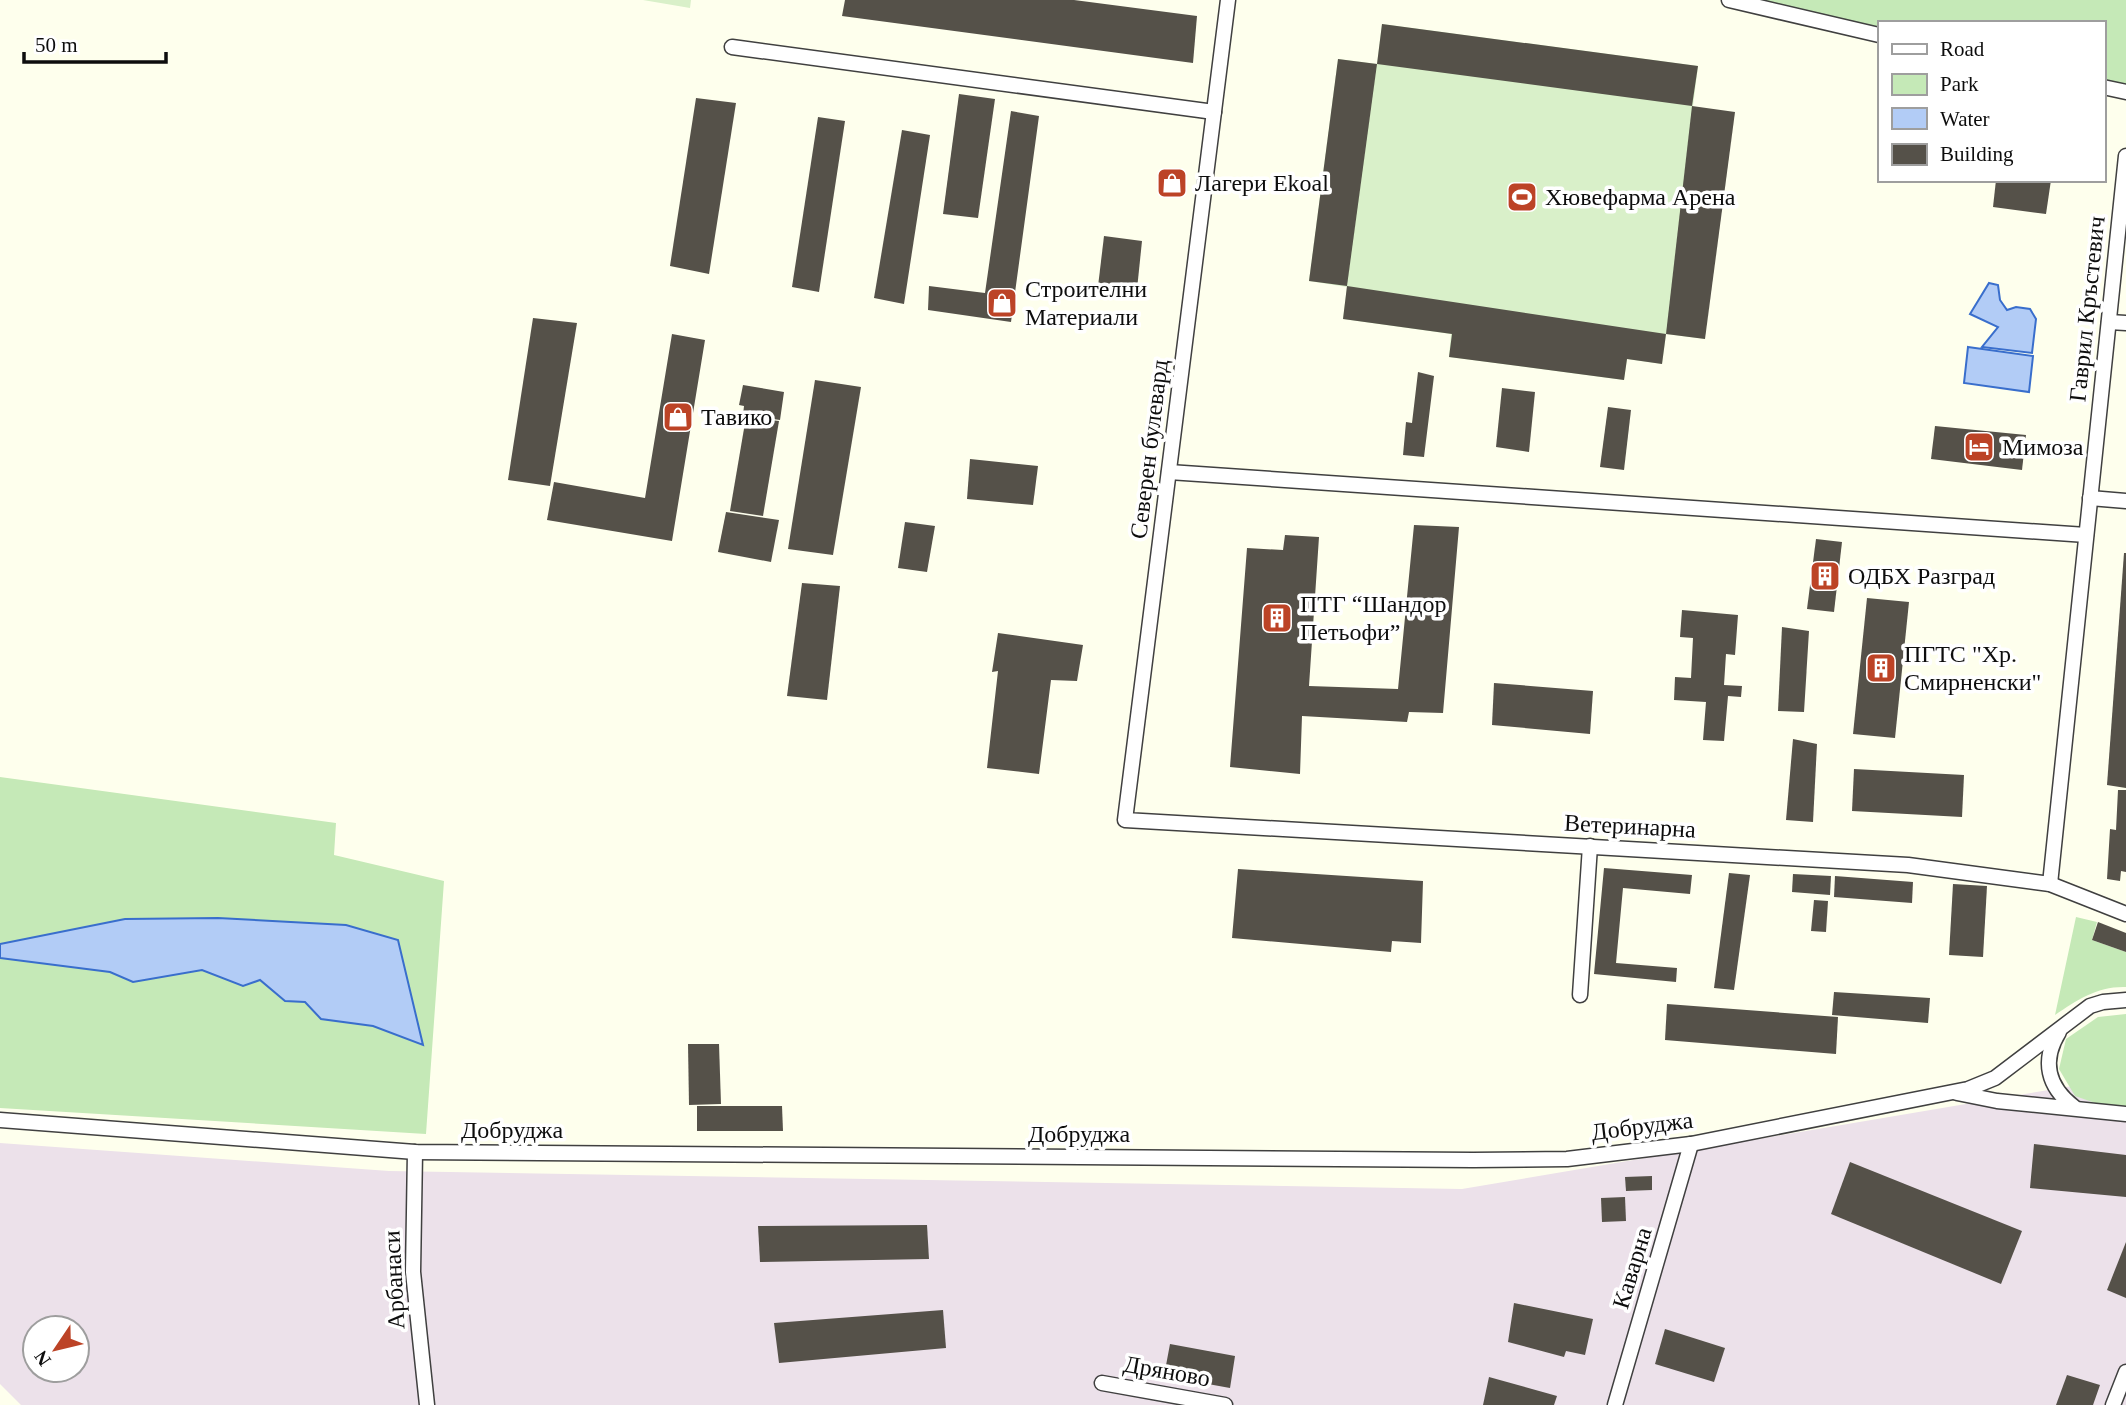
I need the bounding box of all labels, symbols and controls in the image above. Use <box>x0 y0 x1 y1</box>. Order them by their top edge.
scale bar <box>24 21 166 65</box>
legend <box>1878 21 2105 182</box>
text: 50 m <box>35 33 78 57</box>
text: Road <box>1940 37 1985 61</box>
text: Park <box>1940 72 1979 96</box>
text: Water <box>1940 107 1990 131</box>
text: Building <box>1940 142 2014 166</box>
shop icon: Лагери Ekoal <box>1155 166 1189 200</box>
place label: Лагери Ekoal <box>1195 170 1329 196</box>
sports icon: Хювефарма Арена <box>1505 180 1539 214</box>
place label: Хювефарма Арена <box>1545 184 1736 210</box>
street label: Гаврил Кръстевич <box>2064 215 2110 403</box>
place label: Строителни Материали <box>1025 276 1147 330</box>
shop icon: Строителни Материали <box>985 286 1019 320</box>
street label: Северен булевард <box>1125 358 1173 540</box>
shop icon: Тавико <box>661 400 695 434</box>
place label: Тавико <box>701 404 772 430</box>
hotel icon: Мимоза <box>1962 430 1996 464</box>
place label: Мимоза <box>2002 434 2084 460</box>
building icon: ОДБХ Разград <box>1808 559 1842 593</box>
place label: ОДБХ Разград <box>1848 563 1995 589</box>
place label: ПТГ “Шандор Петьофи” <box>1300 591 1446 645</box>
building icon: ПТГ “Шандор Петьофи” <box>1260 601 1294 635</box>
place label: ПГТС "Хр. Смирненски" <box>1904 641 2041 695</box>
building icon: ПГТС "Хр. Смирненски" <box>1864 651 1898 685</box>
street label: Ветеринарна <box>1564 810 1697 842</box>
street label: Добруджа <box>1590 1107 1695 1145</box>
street label: Добруджа <box>461 1117 563 1143</box>
street label: Добруджа <box>1028 1121 1130 1147</box>
street label: Каварна <box>1607 1224 1657 1312</box>
street label: Арбанаси <box>378 1230 410 1330</box>
north arrow <box>21 1314 91 1384</box>
text: N <box>30 1347 55 1370</box>
street label: Дряново <box>1122 1351 1212 1391</box>

